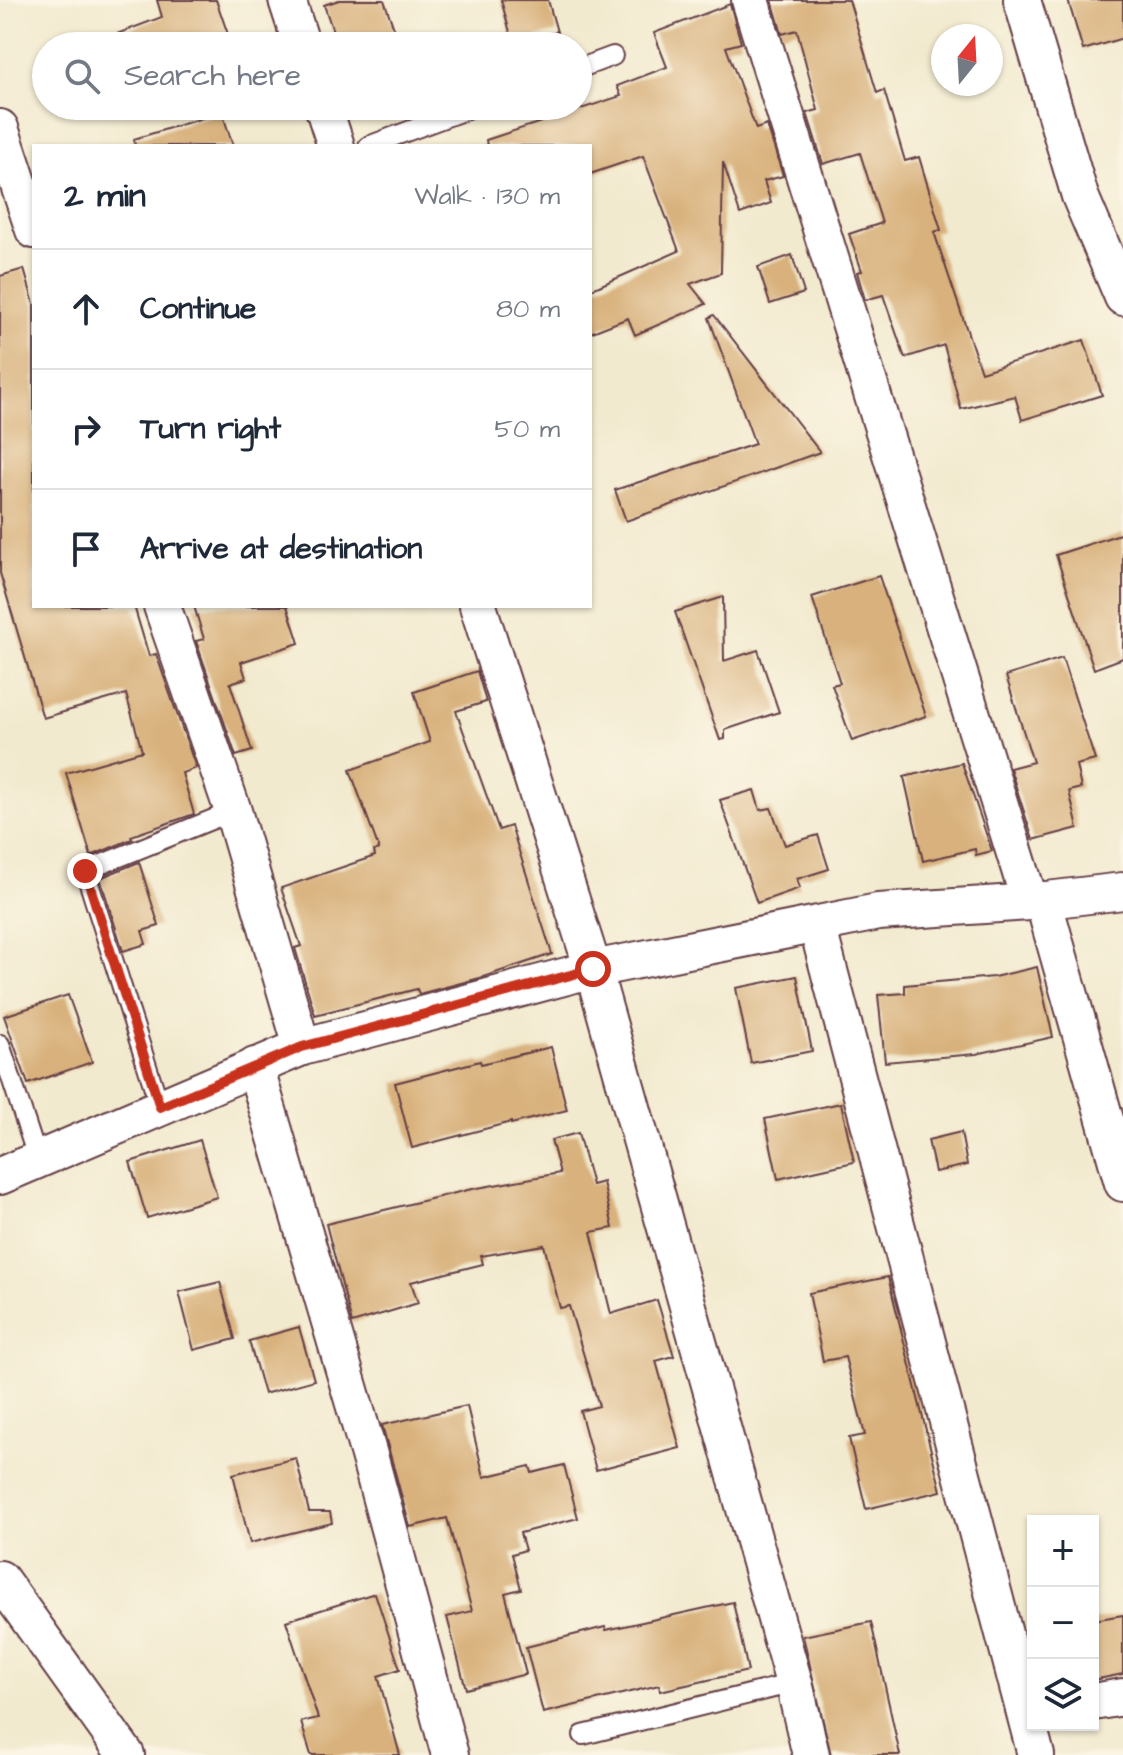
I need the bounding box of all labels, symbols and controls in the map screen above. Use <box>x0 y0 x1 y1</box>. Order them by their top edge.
north arrow <box>931 24 1003 96</box>
search box <box>32 32 592 120</box>
icon: search <box>60 54 104 98</box>
text: Search here <box>124 55 301 97</box>
text: 2 min <box>64 172 146 220</box>
text: Walk · 130 m <box>414 178 560 214</box>
icon: ahead <box>64 287 108 331</box>
text: Continue <box>140 288 256 330</box>
text: 80 m <box>496 291 560 327</box>
icon: right <box>64 407 108 451</box>
text: Turn right <box>140 408 281 450</box>
text: 50 m <box>495 411 560 447</box>
icon: arrive <box>64 527 108 571</box>
text: Arrive at destination <box>140 528 422 570</box>
route end <box>67 853 103 889</box>
route start <box>575 951 611 987</box>
map controls <box>1027 1515 1099 1731</box>
button: + <box>1027 1515 1099 1587</box>
button: − <box>1027 1587 1099 1659</box>
button: layers <box>1027 1659 1099 1731</box>

